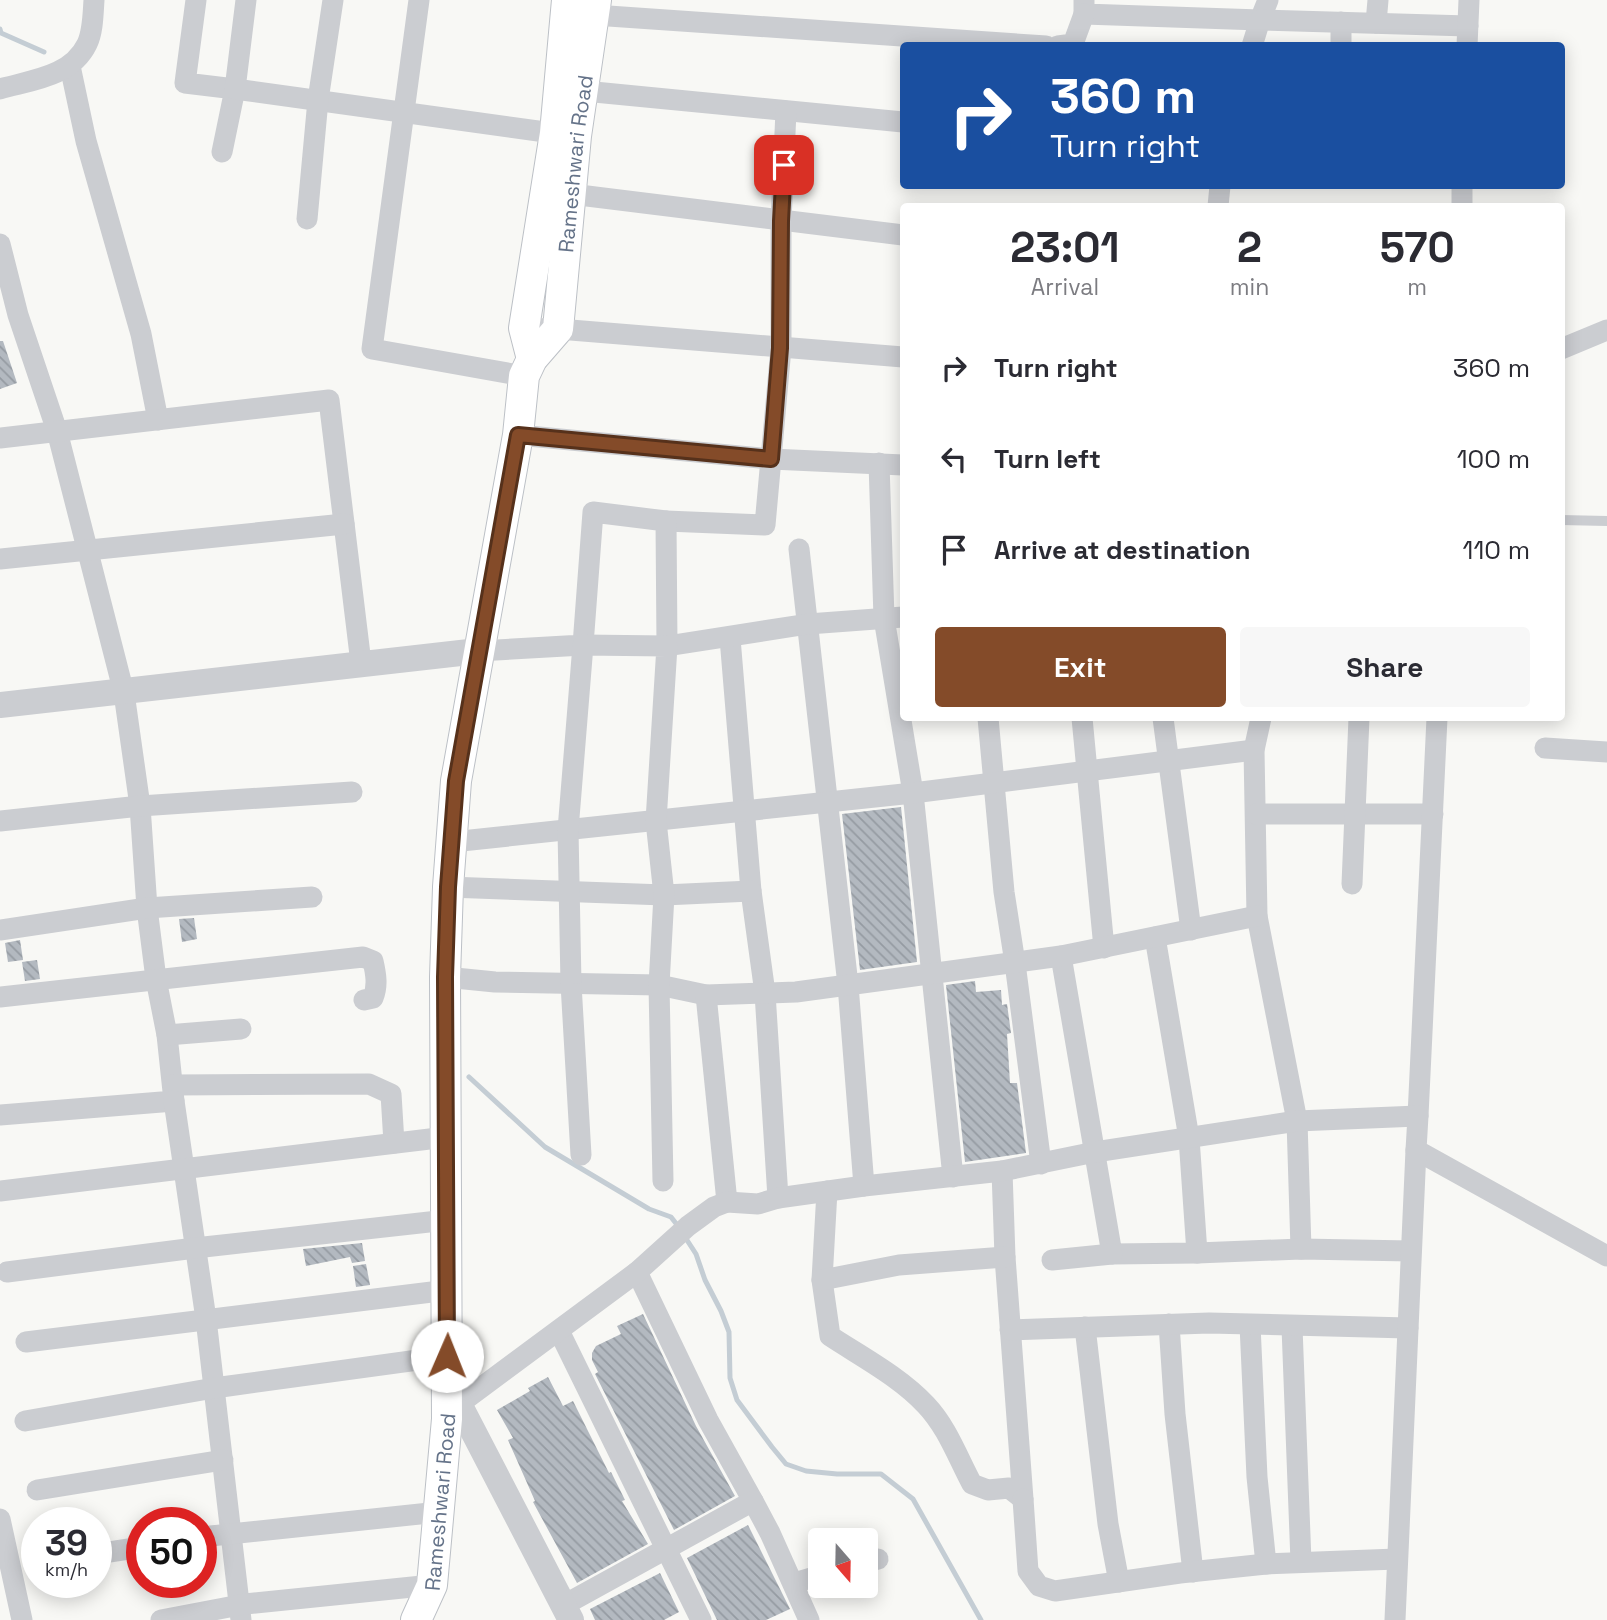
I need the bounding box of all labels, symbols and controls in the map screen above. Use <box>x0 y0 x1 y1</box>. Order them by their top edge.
text: 360 m <box>1050 65 1196 127</box>
icon: right <box>935 70 1026 161</box>
street label: Rameshwari Road <box>552 73 598 254</box>
text: Turn right <box>1050 126 1200 166</box>
pin <box>754 135 814 195</box>
icon: arrive <box>765 146 803 184</box>
text: 23:01 <box>1010 221 1120 274</box>
text: 2 <box>1237 221 1262 274</box>
text: 570 <box>1380 221 1455 274</box>
text: Arrival <box>1031 272 1099 302</box>
text: min <box>1230 272 1269 302</box>
text: m <box>1407 272 1427 302</box>
icon: right <box>935 349 973 387</box>
text: Turn right <box>994 351 1118 385</box>
text: 360 m <box>1453 351 1530 385</box>
icon: left <box>935 440 973 478</box>
text: Turn left <box>994 442 1101 476</box>
text: 100 m <box>1457 442 1530 476</box>
icon: arrive <box>935 531 973 569</box>
text: Arrive at destination <box>994 533 1251 567</box>
text: 110 m <box>1463 533 1530 567</box>
button: Exit <box>935 627 1226 707</box>
button: Share <box>1240 627 1530 707</box>
position arrow <box>410 1319 484 1393</box>
street label: Rameshwari Road <box>418 1412 461 1592</box>
speed limit sign: 50 <box>126 1507 217 1598</box>
text: 39 <box>45 1521 88 1565</box>
north arrow <box>808 1528 878 1598</box>
map controls <box>808 1528 878 1598</box>
text: km/h <box>45 1558 88 1581</box>

